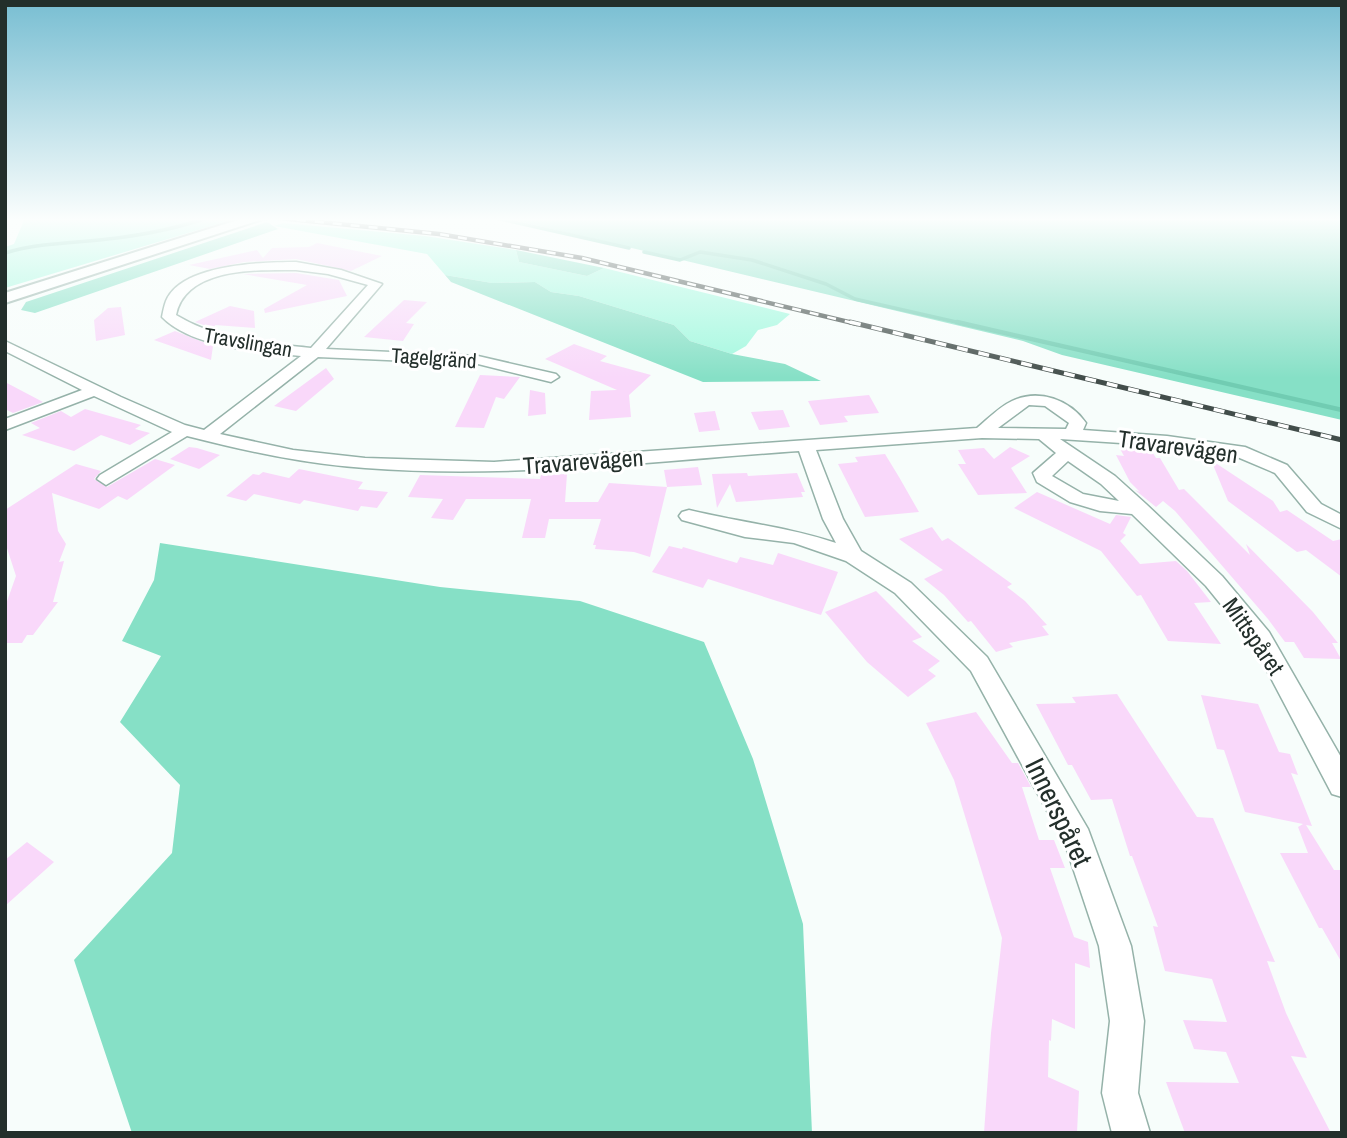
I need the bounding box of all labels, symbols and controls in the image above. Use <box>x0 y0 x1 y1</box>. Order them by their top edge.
street label: Travslingan <box>201 320 295 364</box>
street label: Tagelgränd <box>390 341 478 375</box>
street label: Travarevägen <box>1116 422 1240 470</box>
street label: Travarevägen <box>522 441 644 481</box>
street label: Mittspåret <box>1216 591 1293 681</box>
street label: Innerspåret <box>1016 751 1102 873</box>

